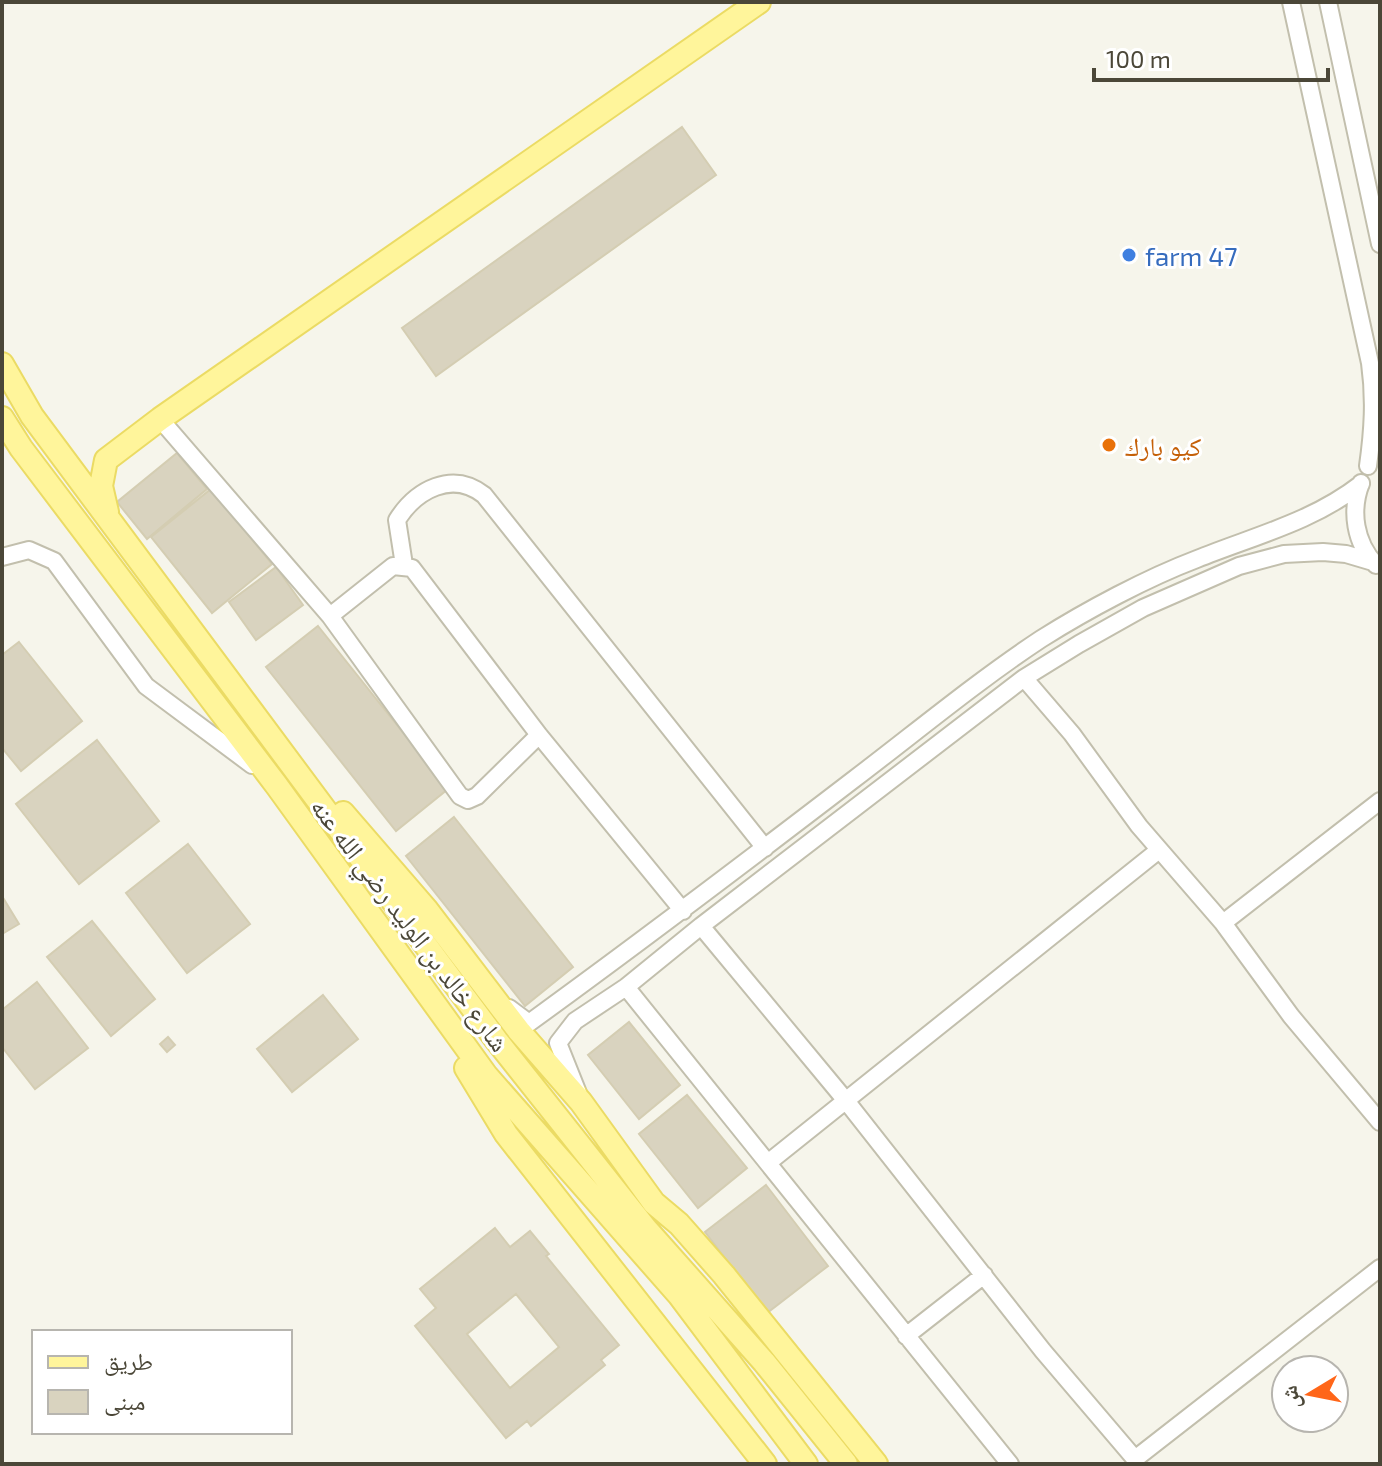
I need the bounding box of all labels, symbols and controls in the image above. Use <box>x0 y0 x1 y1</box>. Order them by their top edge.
scale bar <box>1094 32 1328 82</box>
text: 100 m <box>1106 44 1171 73</box>
place label: farm 47 <box>1145 240 1237 271</box>
marker: farm 47 <box>1120 246 1138 264</box>
place label: كيو بارك <box>1125 430 1202 462</box>
marker: كيو بارك <box>1100 436 1118 454</box>
street label: شارع خالد بن الوليد رضي الله عنه <box>300 791 516 1061</box>
legend <box>32 1330 292 1434</box>
text: طريق <box>104 1346 153 1376</box>
north arrow <box>1270 1354 1350 1434</box>
text: ش <box>1274 1384 1306 1411</box>
text: مبنى <box>104 1386 145 1416</box>

